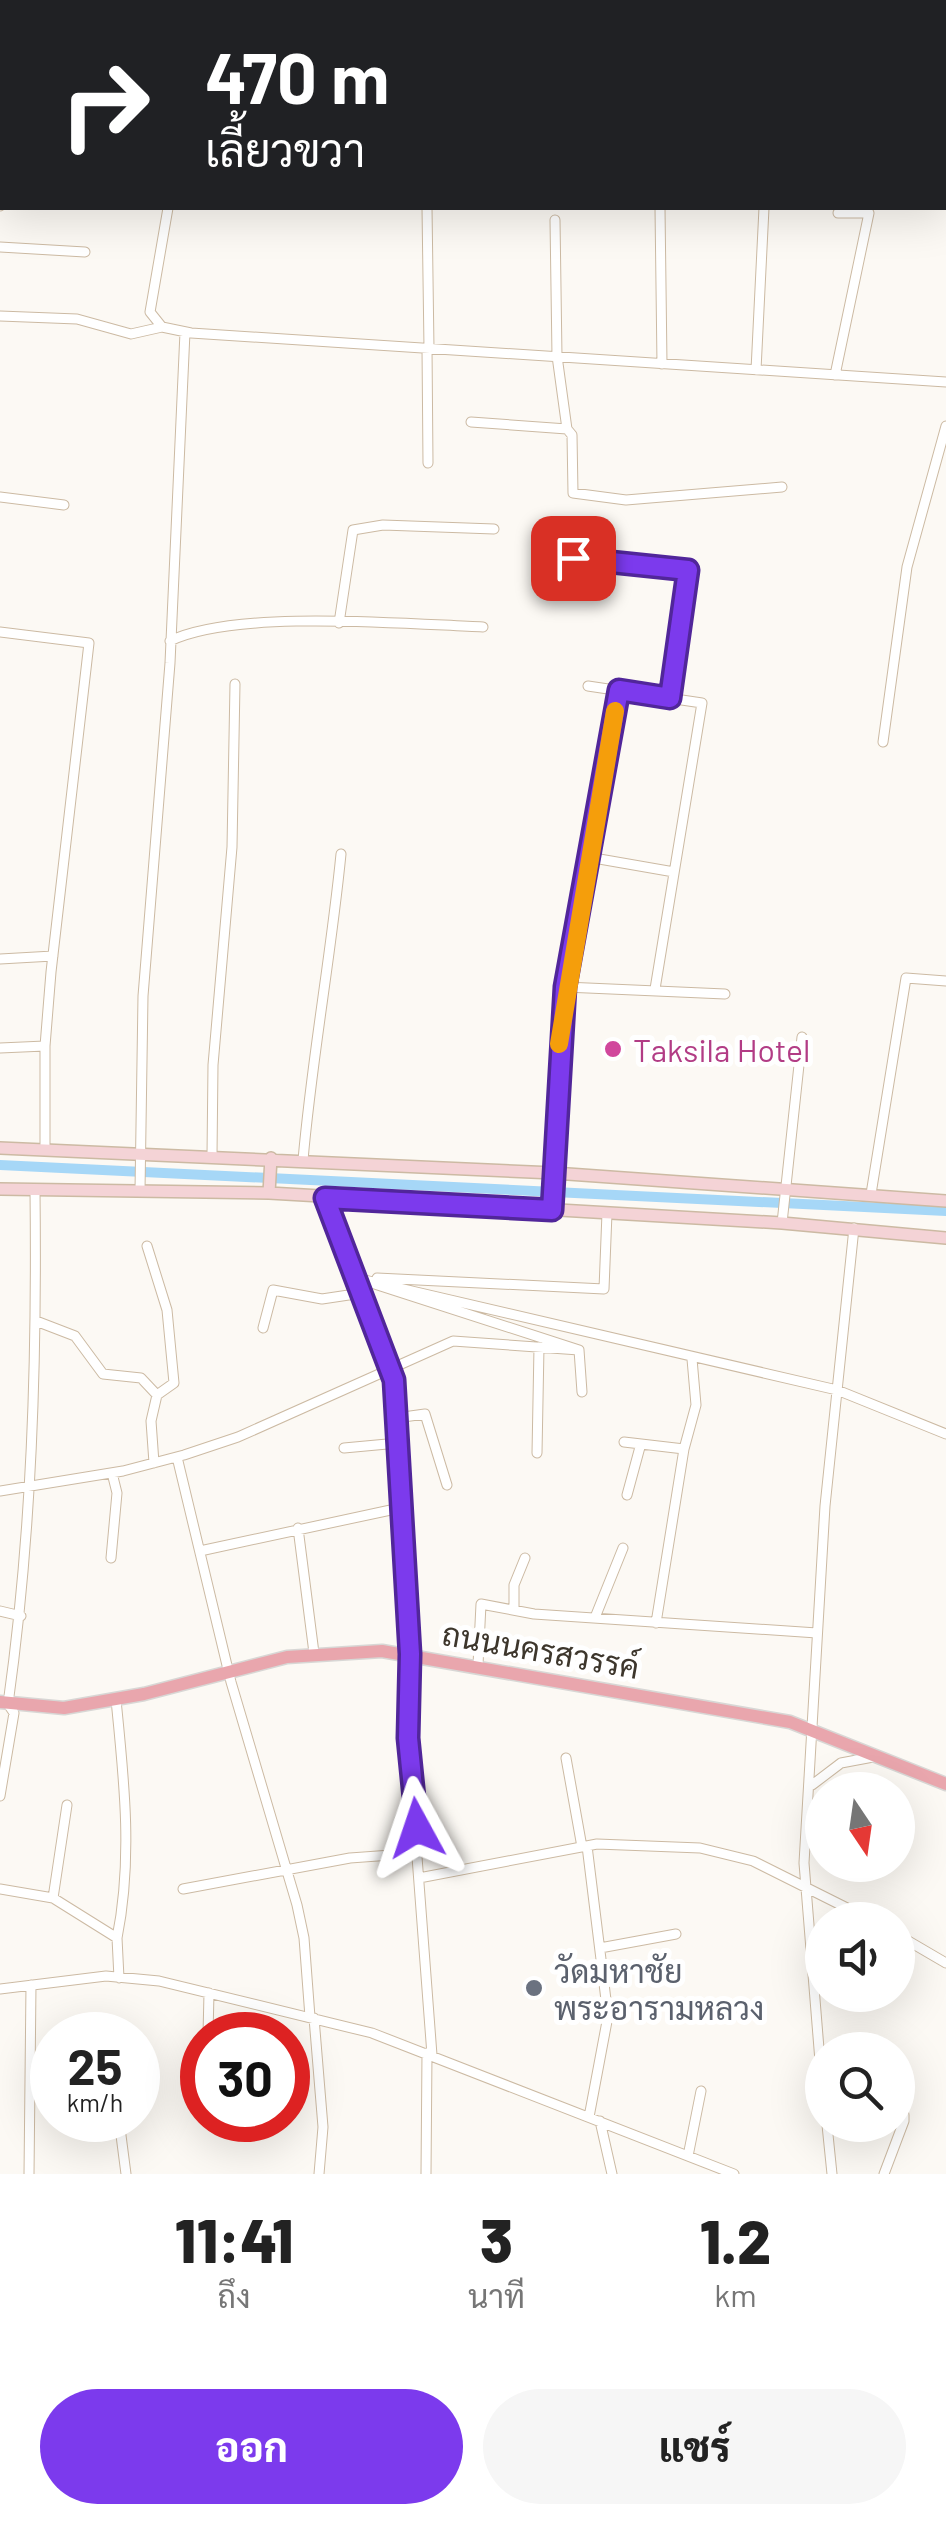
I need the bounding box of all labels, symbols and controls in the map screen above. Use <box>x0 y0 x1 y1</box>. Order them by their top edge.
text: 470 m <box>205 34 389 118</box>
icon: right <box>40 40 170 170</box>
text: เลี้ยวขวา <box>205 122 365 176</box>
pin <box>531 516 616 601</box>
icon: arrive <box>546 531 601 586</box>
place label: Taksila Hotel <box>633 1030 810 1068</box>
marker: Taksila Hotel <box>602 1038 624 1060</box>
street label: ถนนนครสวรรค์ <box>439 1613 643 1685</box>
north arrow <box>805 1772 915 1882</box>
map controls <box>805 1772 915 2142</box>
position arrow <box>365 1776 469 1880</box>
button: sound <box>805 1902 915 2012</box>
place label: วัดมหาชัย พระอารามหลวง <box>554 1951 764 2026</box>
marker: วัดมหาชัย พระอารามหลวง <box>523 1977 545 1999</box>
speed limit sign: 30 <box>180 2012 310 2142</box>
button: search <box>805 2032 915 2142</box>
text: 25 <box>68 2035 122 2095</box>
text: km/h <box>67 2087 123 2117</box>
text: 11:41 <box>175 2203 293 2275</box>
text: 3 <box>480 2203 513 2275</box>
text: 1.2 <box>700 2204 771 2276</box>
text: km <box>714 2275 757 2313</box>
text: ถึง <box>217 2276 251 2314</box>
text: นาที <box>468 2276 525 2314</box>
button: ออก <box>40 2389 463 2504</box>
button: แชร์ <box>483 2389 906 2504</box>

